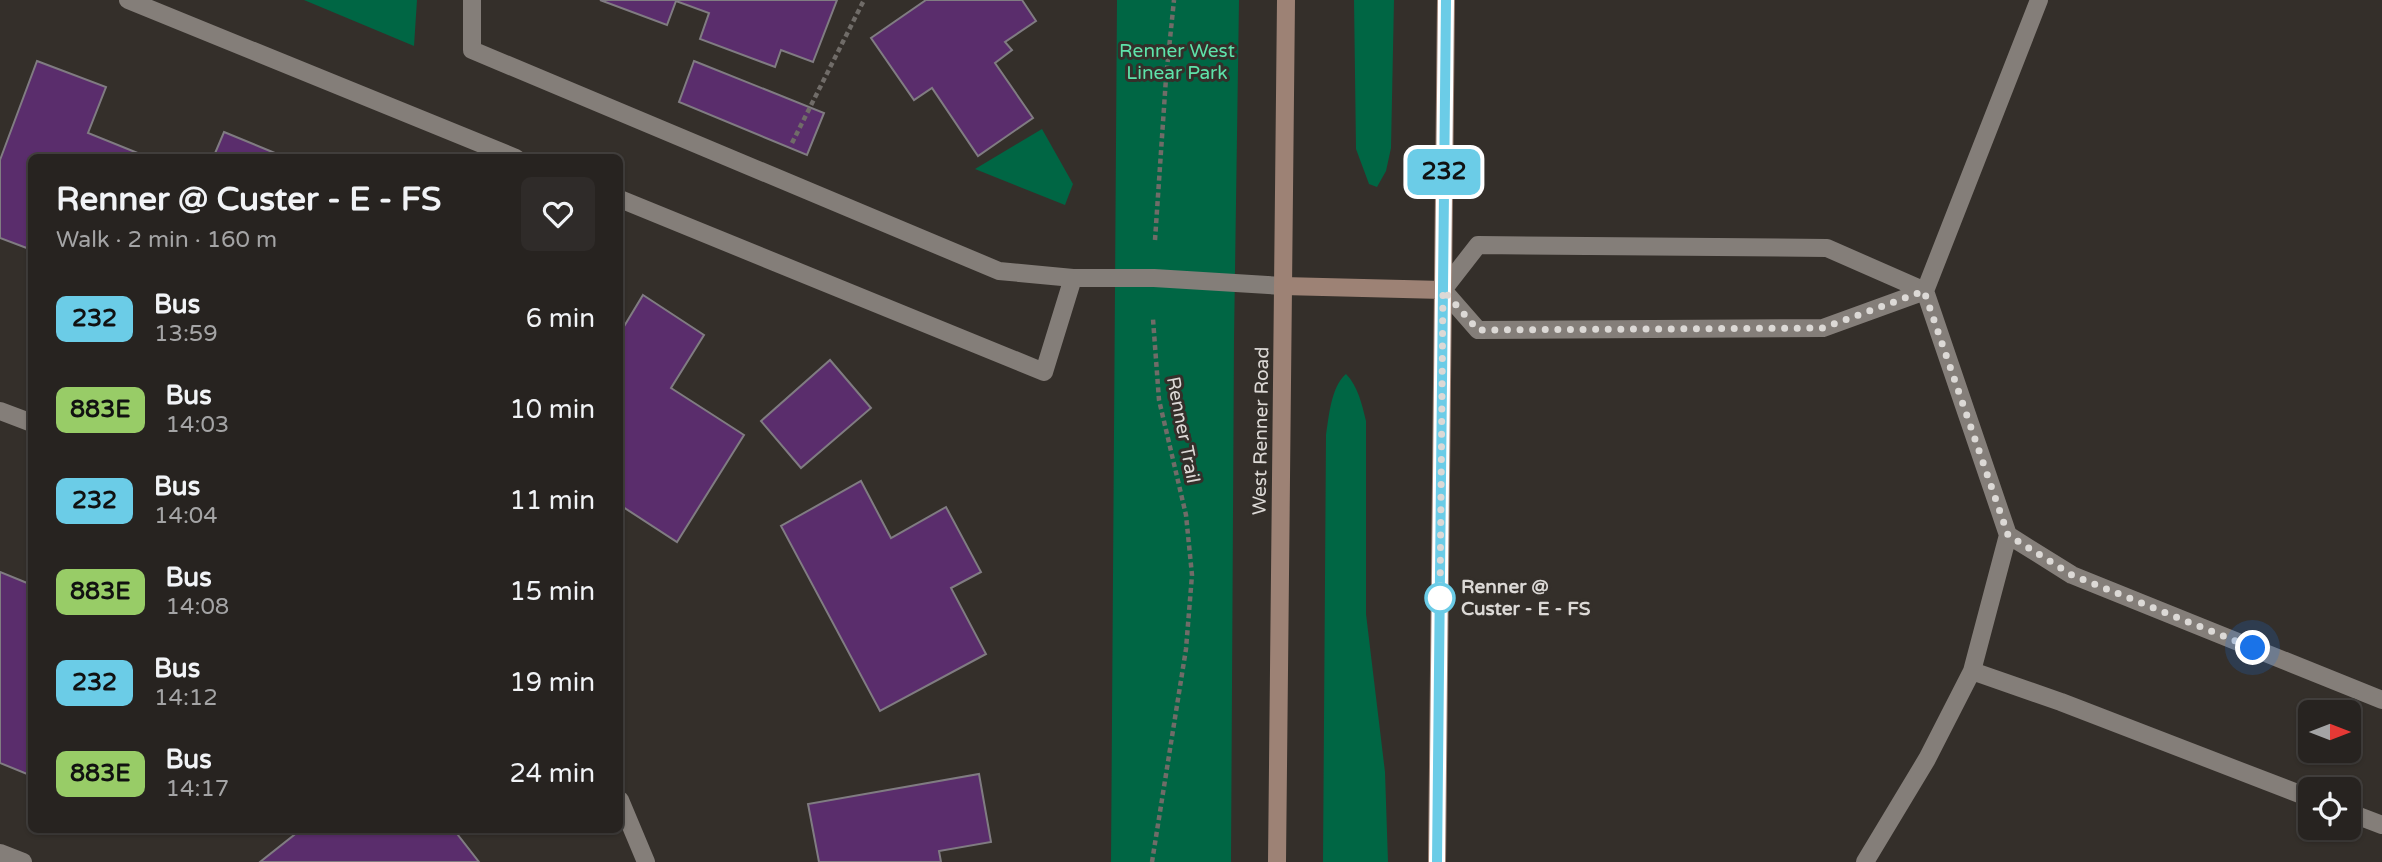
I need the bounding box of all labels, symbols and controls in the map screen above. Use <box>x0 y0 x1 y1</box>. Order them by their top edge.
park label: Renner West Linear Park <box>1119 40 1235 84</box>
line badge: 232 <box>1404 149 1484 195</box>
text: 232 <box>1421 157 1467 186</box>
button: heart <box>521 177 595 251</box>
text: Renner @ Custer - E - FS <box>56 180 441 219</box>
text: Walk · 2 min · 160 m <box>56 226 277 254</box>
text: Bus <box>154 289 200 320</box>
text: 6 min <box>526 303 595 334</box>
text: 232 <box>72 304 117 333</box>
text: 13:59 <box>154 320 218 348</box>
street label: West Renner Road <box>1249 347 1273 515</box>
street label: Renner Trail <box>1162 375 1204 485</box>
text: Bus <box>166 380 212 411</box>
text: 10 min <box>509 394 595 425</box>
text: 883E <box>70 395 131 424</box>
text: 14:03 <box>166 411 229 439</box>
text: Bus <box>154 471 200 502</box>
text: 11 min <box>509 485 595 516</box>
text: 232 <box>72 486 117 515</box>
text: 14:04 <box>154 502 218 530</box>
text: Bus <box>166 562 212 593</box>
text: 15 min <box>509 576 595 607</box>
place label: Renner @ Custer - E - FS <box>1461 576 1591 620</box>
text: 883E <box>70 577 131 606</box>
marker: Renner @ Custer - E - FS <box>1425 583 1455 613</box>
text: 14:08 <box>166 593 229 621</box>
your location <box>2235 630 2270 665</box>
text: Bus <box>154 653 200 684</box>
text: 19 min <box>509 667 595 698</box>
text: 232 <box>72 668 117 697</box>
text: 14:12 <box>154 684 218 712</box>
north arrow <box>2298 700 2361 763</box>
map controls <box>2298 700 2361 840</box>
text: Bus <box>166 744 212 775</box>
text: 24 min <box>509 758 595 789</box>
text: 883E <box>70 759 131 788</box>
text: 14:17 <box>166 775 229 803</box>
button: locate <box>2298 777 2361 840</box>

